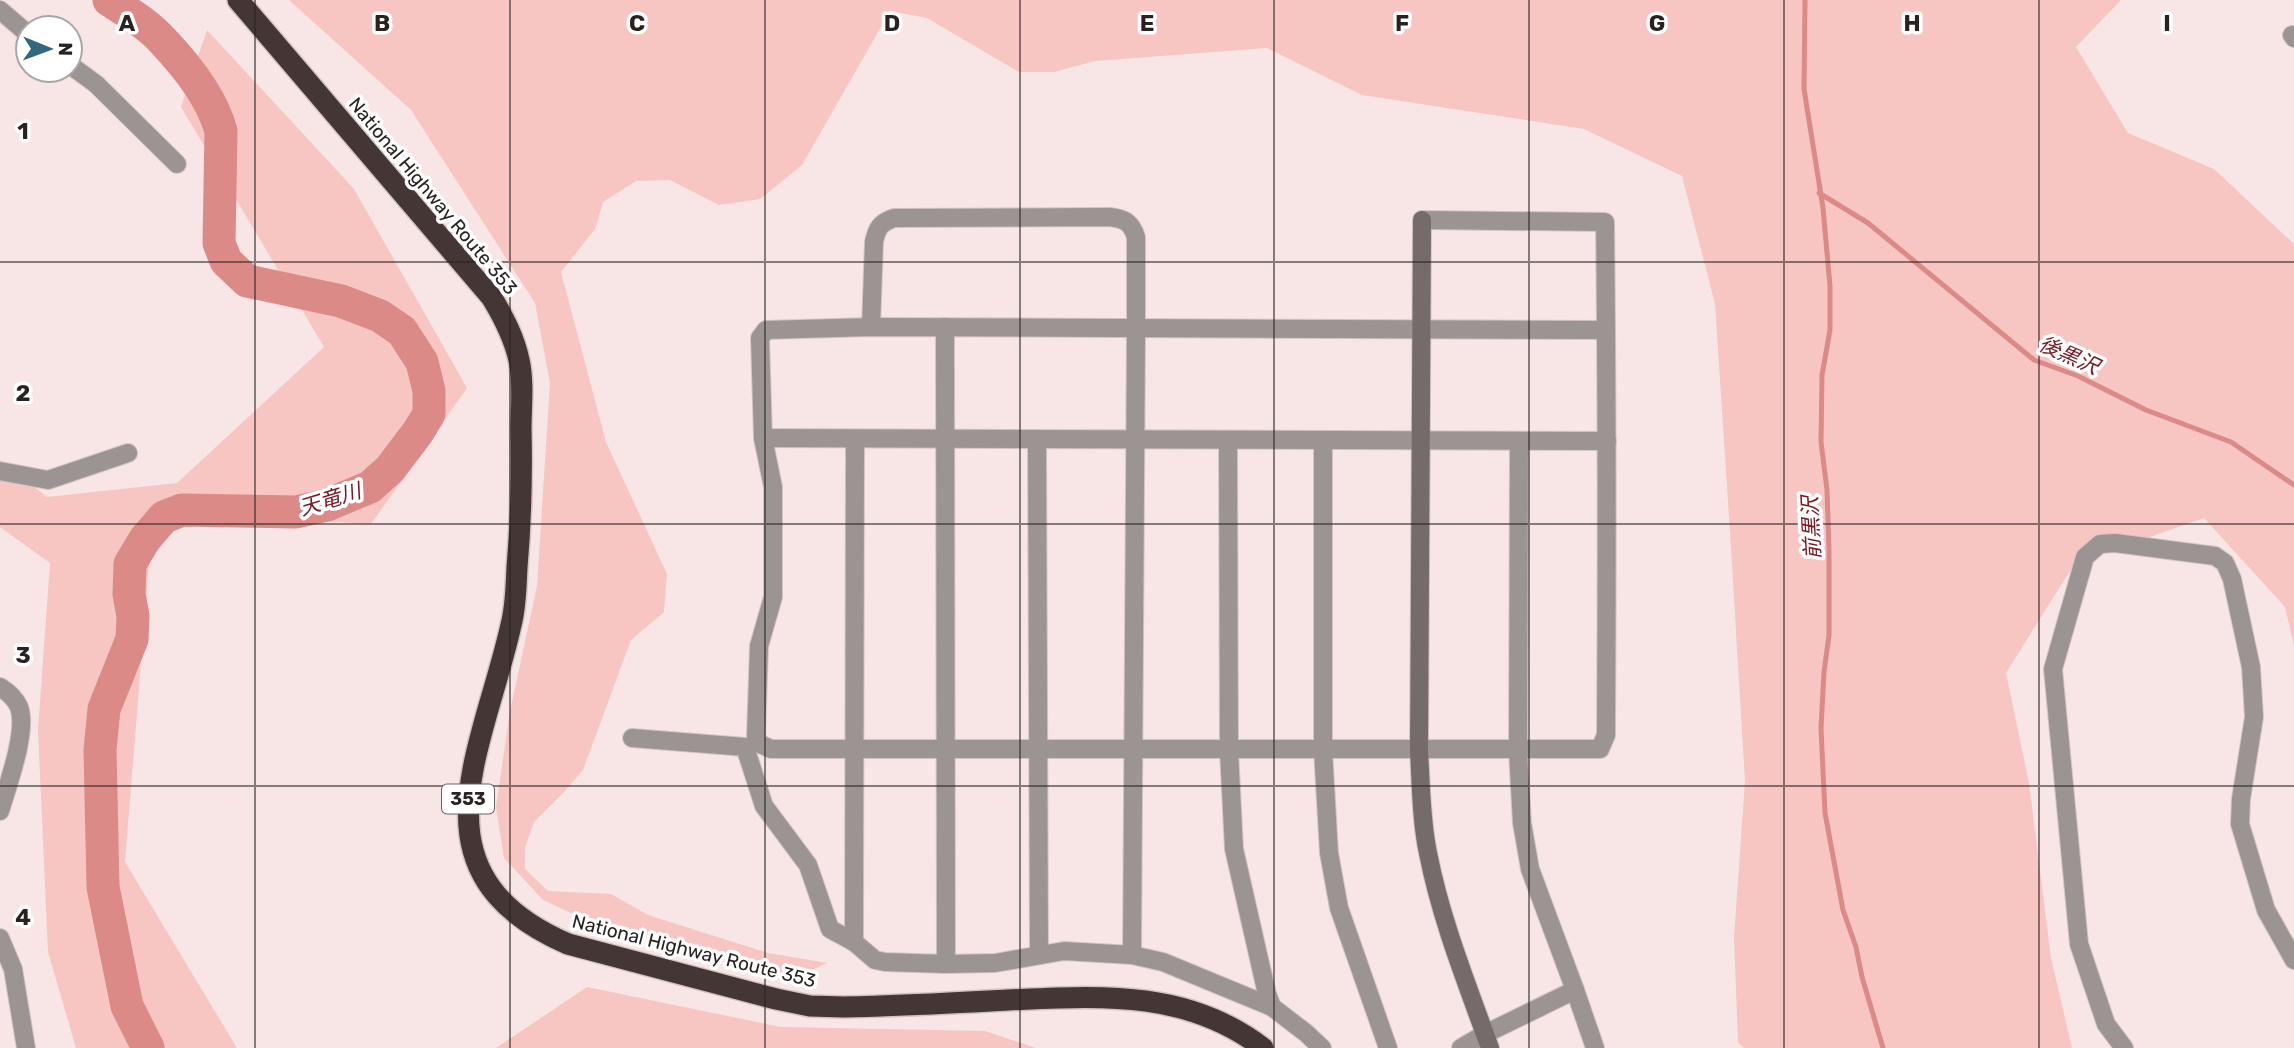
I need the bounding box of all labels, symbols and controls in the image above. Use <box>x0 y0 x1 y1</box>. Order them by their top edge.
text: A <box>119 9 136 37</box>
text: B <box>374 9 390 37</box>
text: C <box>629 9 645 37</box>
text: D <box>884 9 900 37</box>
text: E <box>1140 9 1154 37</box>
text: F <box>1395 9 1409 37</box>
text: G <box>1649 9 1665 37</box>
text: H <box>1903 9 1921 37</box>
text: I <box>2163 9 2171 37</box>
north arrow <box>14 14 84 84</box>
text: N <box>54 42 77 56</box>
street label: National Highway Route 353 <box>344 93 522 299</box>
text: 1 <box>17 117 29 145</box>
water label: 後黒沢 <box>2035 331 2106 380</box>
text: 2 <box>16 379 30 407</box>
water label: 天竜川 <box>296 477 366 520</box>
water label: 前黒沢 <box>1797 493 1825 560</box>
text: 3 <box>15 641 31 669</box>
road number: 353 <box>442 784 494 814</box>
text: 4 <box>15 903 31 931</box>
street label: National Highway Route 353 <box>570 910 818 992</box>

